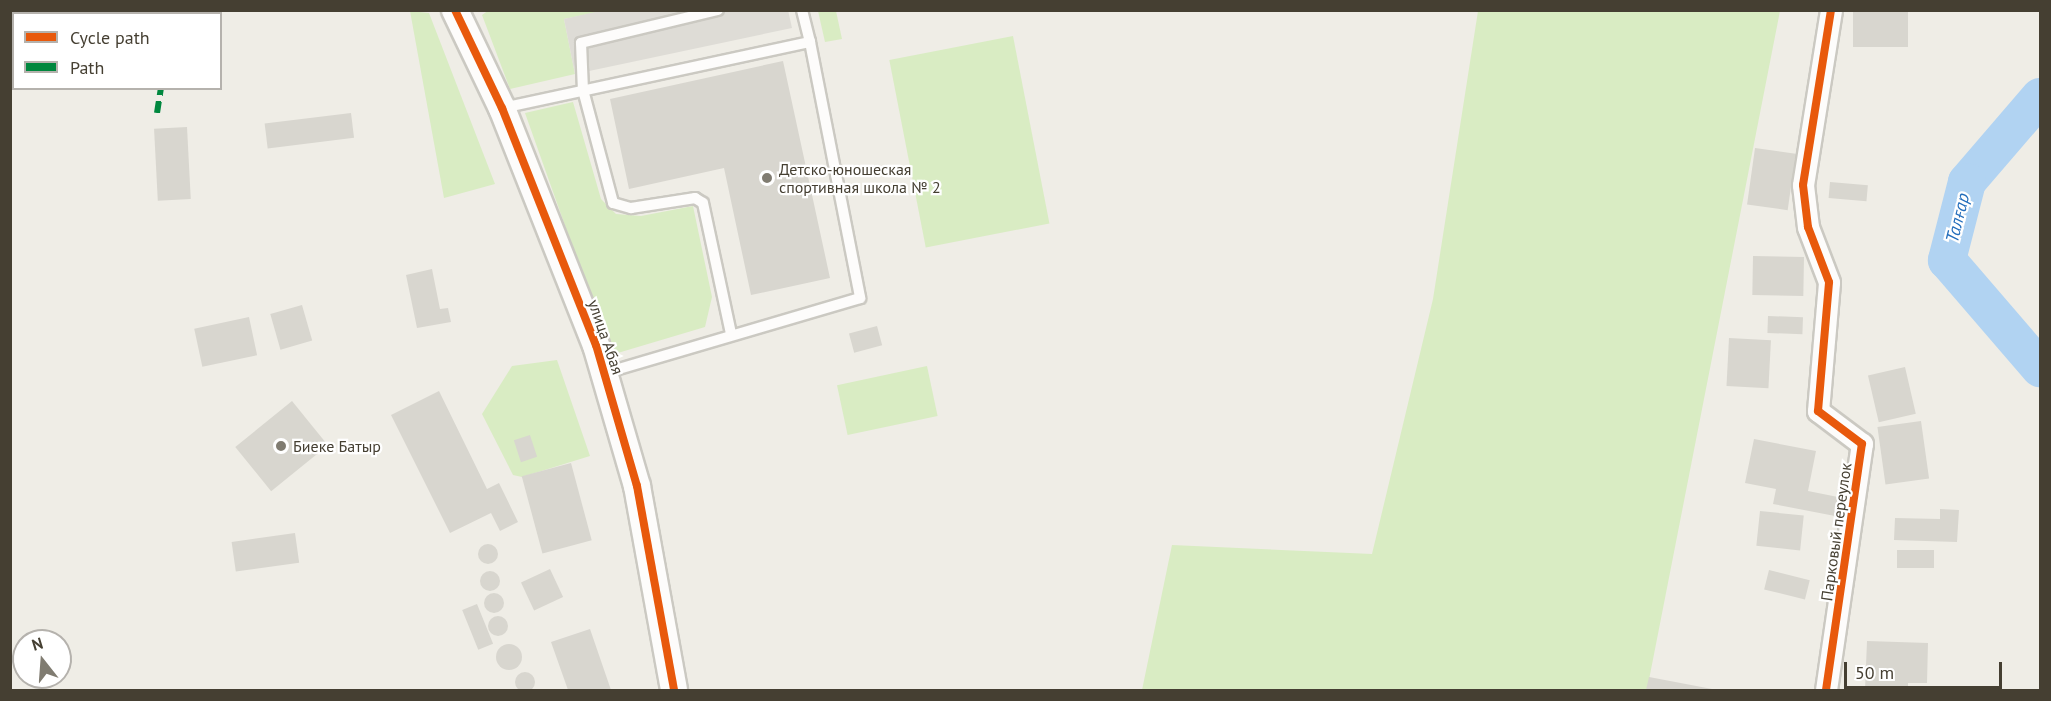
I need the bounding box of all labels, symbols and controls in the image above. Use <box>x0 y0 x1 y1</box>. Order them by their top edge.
legend <box>12 12 222 90</box>
text: Cycle path <box>70 26 150 49</box>
text: Path <box>70 56 104 79</box>
place label: Детско-юношеская спортивная школа № 2 <box>779 159 941 197</box>
marker: Детско-юношеская спортивная школа № 2 <box>760 171 774 185</box>
water label: Талғар <box>1941 191 1975 245</box>
street label: улица Абая <box>584 297 628 377</box>
place label: Биеке Батыр <box>293 436 381 456</box>
marker: Биеке Батыр <box>274 439 288 453</box>
street label: Парковый переулок <box>1817 462 1855 602</box>
north arrow <box>12 629 72 689</box>
text: N <box>29 633 45 655</box>
scale bar <box>1847 650 2004 688</box>
text: 50 m <box>1855 661 1894 684</box>

